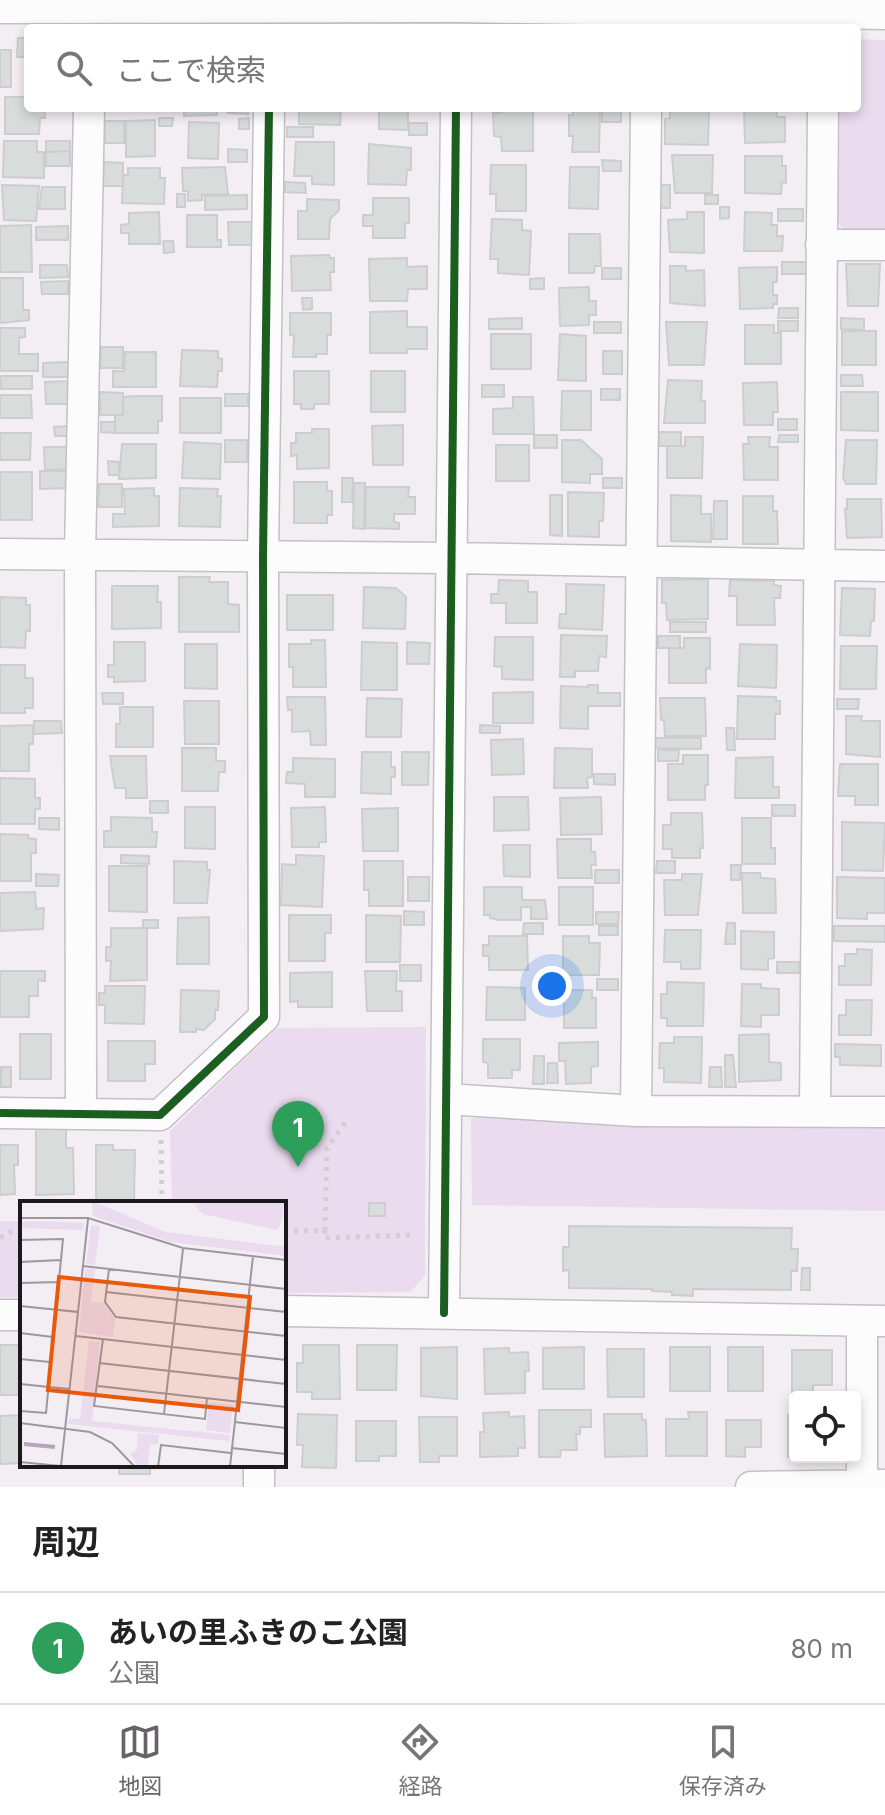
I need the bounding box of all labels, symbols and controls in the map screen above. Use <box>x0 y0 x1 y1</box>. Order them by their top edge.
search box <box>24 24 861 112</box>
icon: search <box>52 46 96 90</box>
text: ここで検索 <box>116 52 266 88</box>
your location <box>532 966 572 1006</box>
pin: 1 <box>272 1101 324 1167</box>
inset map <box>20 1201 286 1467</box>
map controls <box>789 1391 861 1463</box>
button: locate <box>789 1391 861 1463</box>
text: 周辺 <box>32 1521 100 1562</box>
text: あいの里ふきのこ公園 <box>108 1614 408 1650</box>
text: 1 <box>52 1633 64 1664</box>
text: 80 m <box>790 1633 853 1664</box>
text: 公園 <box>108 1657 160 1688</box>
tab: 地図 <box>118 1720 162 1800</box>
tab: 経路 <box>398 1720 443 1800</box>
tab: 保存済み <box>679 1720 767 1800</box>

